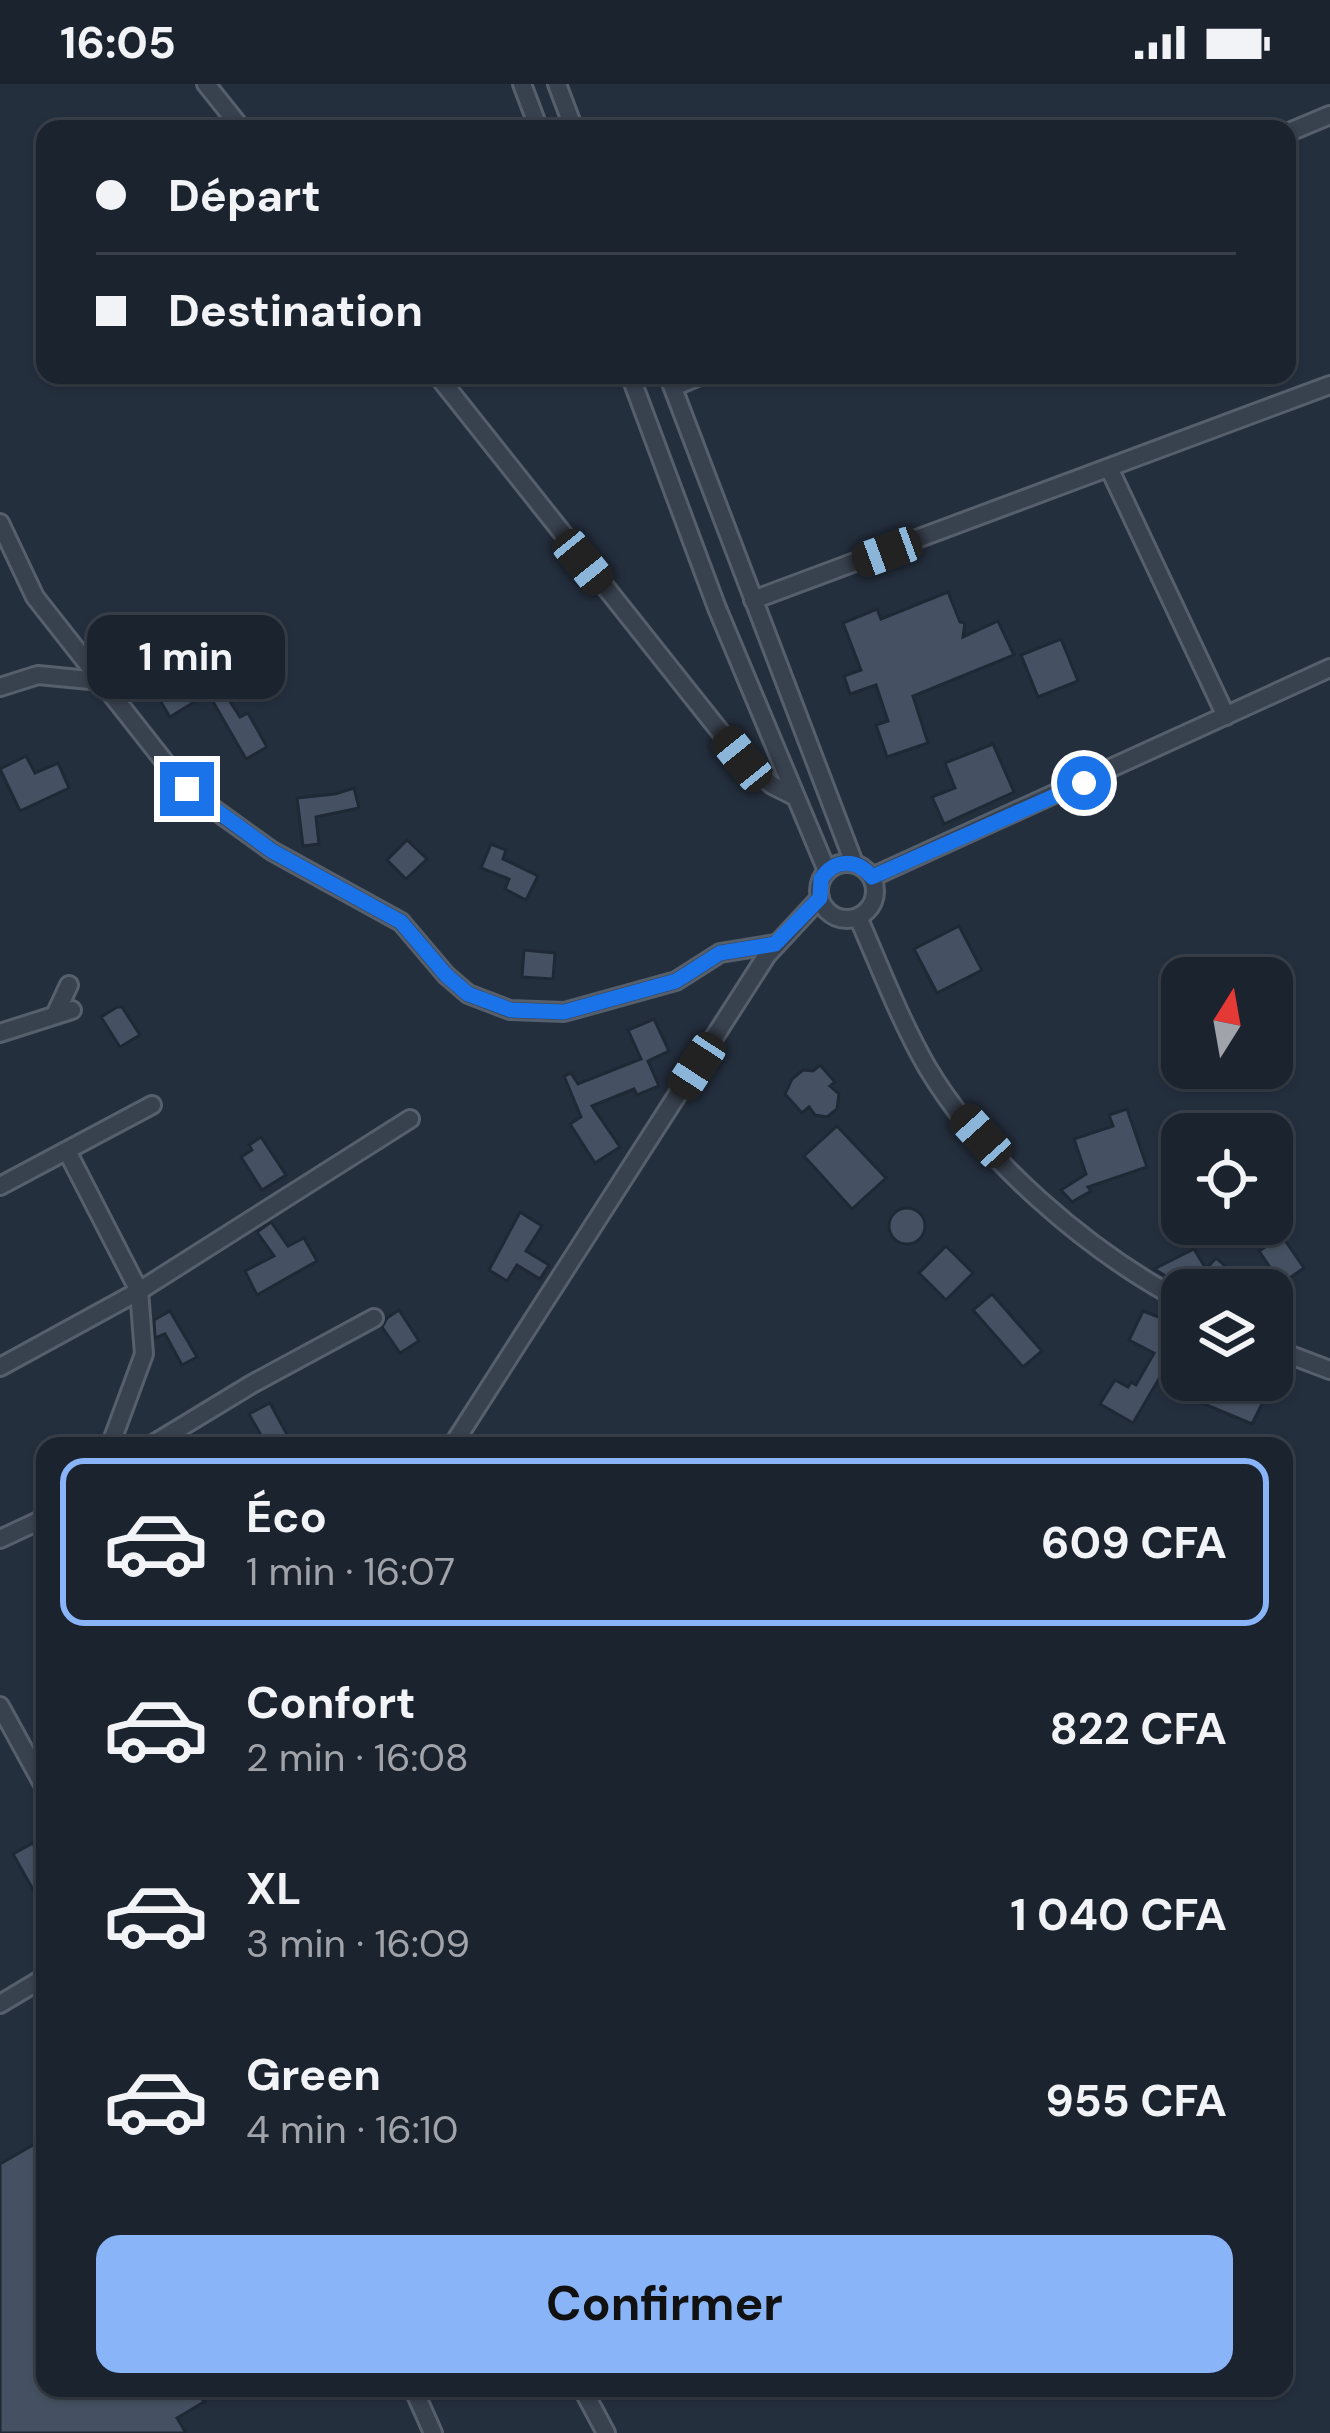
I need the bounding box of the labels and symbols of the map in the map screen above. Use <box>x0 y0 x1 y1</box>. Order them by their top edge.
car <box>546 523 620 601</box>
car <box>847 523 927 581</box>
callout: 1 min <box>88 615 286 699</box>
car <box>705 720 779 798</box>
route start <box>1057 756 1111 810</box>
route end <box>160 762 214 816</box>
north arrow <box>1161 957 1293 1089</box>
car <box>662 1026 732 1106</box>
car <box>944 1097 1018 1175</box>

